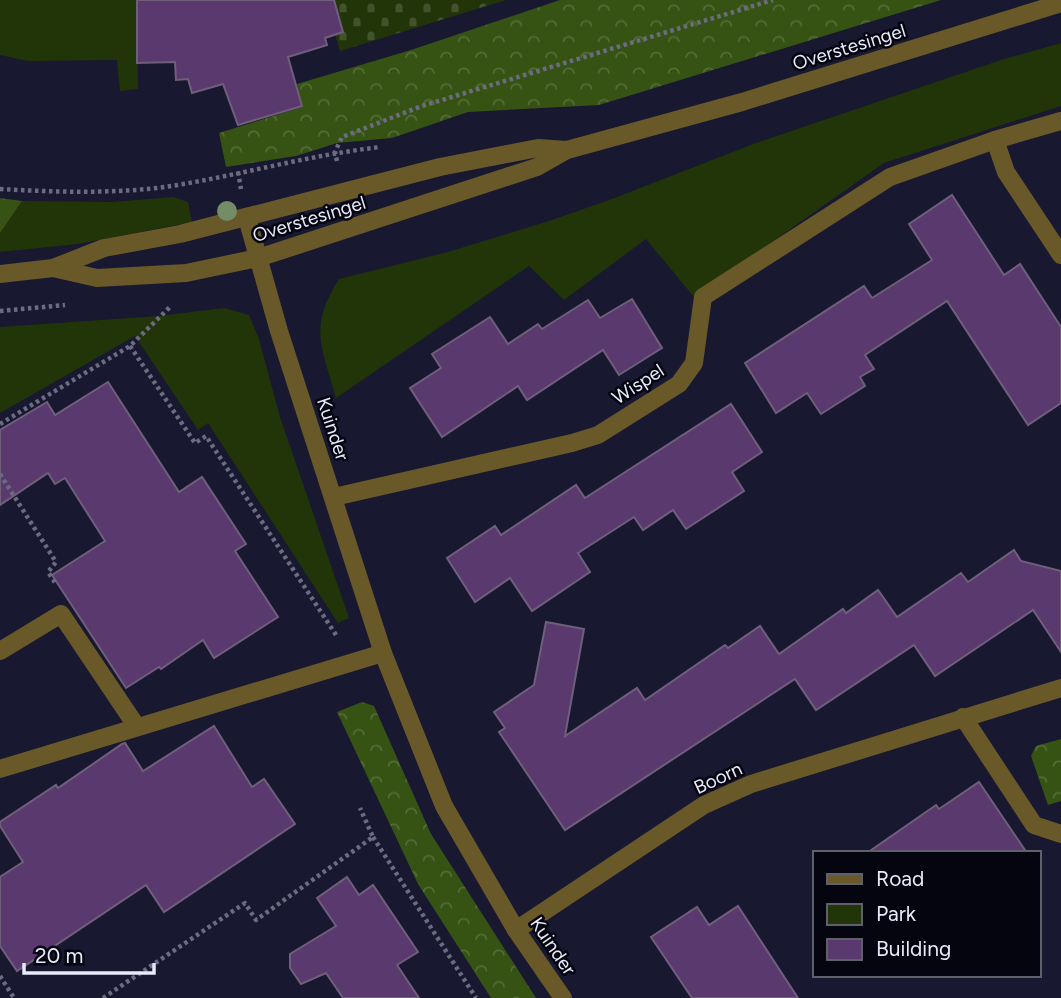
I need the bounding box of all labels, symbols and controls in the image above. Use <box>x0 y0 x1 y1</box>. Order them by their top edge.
street label: Overstesingel <box>790 19 908 75</box>
street label: Overstesingel <box>250 191 368 247</box>
street label: Wispel <box>608 359 668 409</box>
street label: Kuinder <box>312 394 354 464</box>
street label: Boorn <box>690 757 746 799</box>
legend <box>813 851 1040 977</box>
text: Road <box>876 866 924 891</box>
text: Park <box>876 901 917 926</box>
street label: Kuinder <box>525 913 581 980</box>
scale bar <box>24 932 154 976</box>
text: Building <box>876 936 951 961</box>
text: 20 m <box>35 943 83 968</box>

